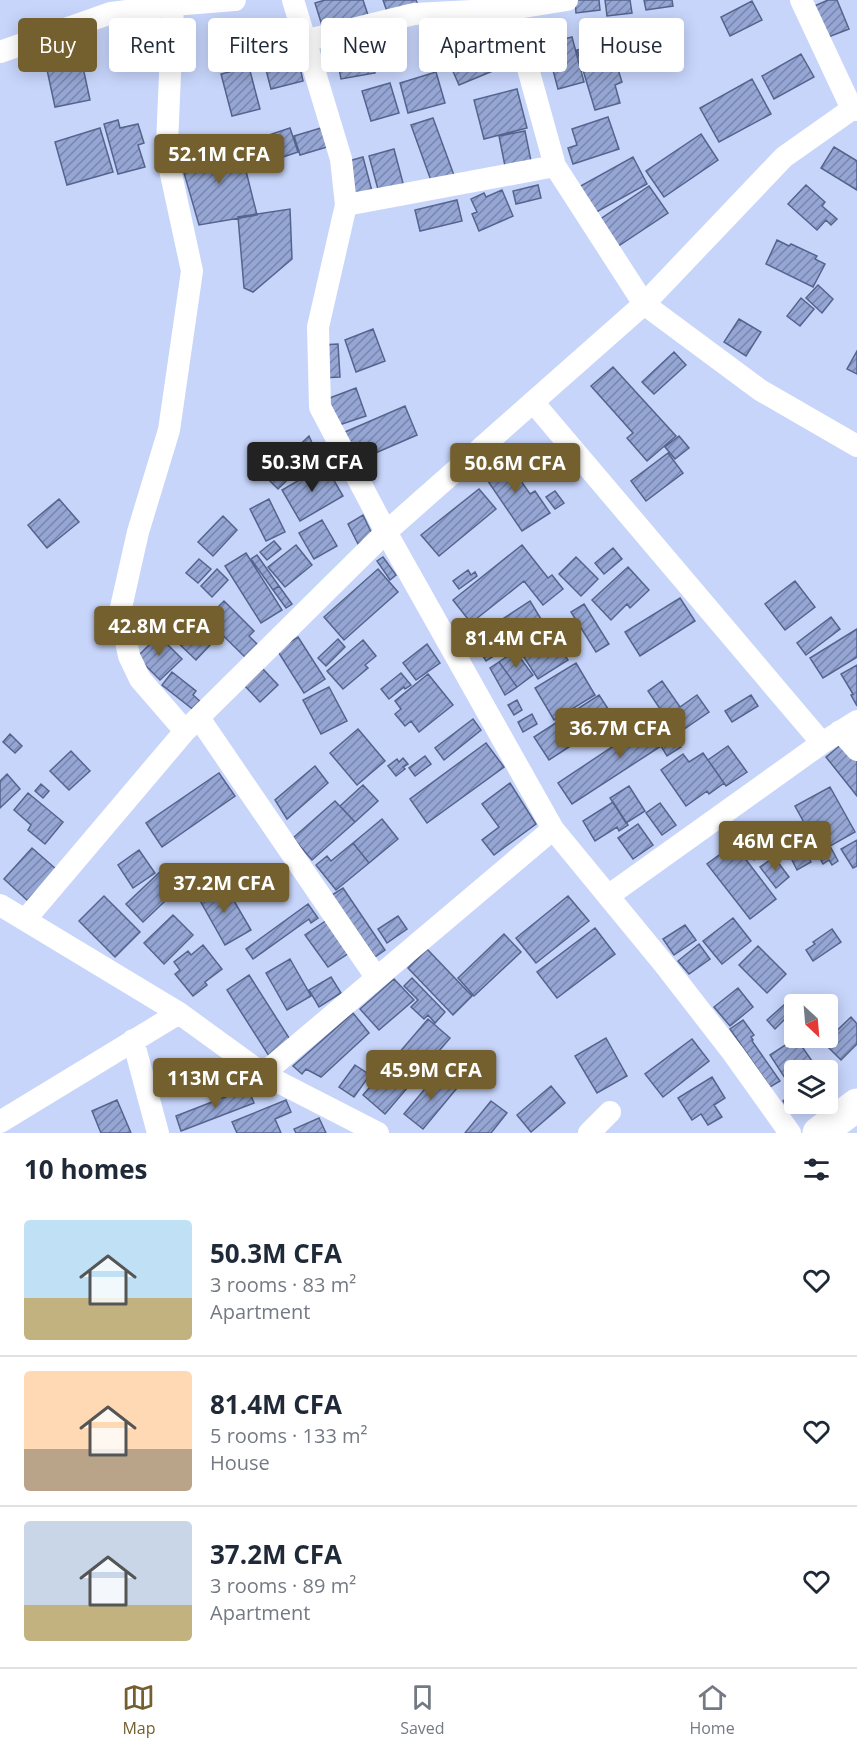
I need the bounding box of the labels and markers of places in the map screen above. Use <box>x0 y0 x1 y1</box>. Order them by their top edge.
pin: 52.1M CFA <box>150 134 288 185</box>
pin: 50.3M CFA <box>243 442 381 493</box>
pin: 50.6M CFA <box>446 443 584 494</box>
pin: 42.8M CFA <box>90 606 228 657</box>
pin: 81.4M CFA <box>447 618 585 669</box>
pin: 36.7M CFA <box>551 708 689 759</box>
pin: 46M CFA <box>720 821 830 872</box>
pin: 37.2M CFA <box>155 863 293 914</box>
pin: 45.9M CFA <box>362 1050 500 1101</box>
pin: 113M CFA <box>153 1058 277 1109</box>

